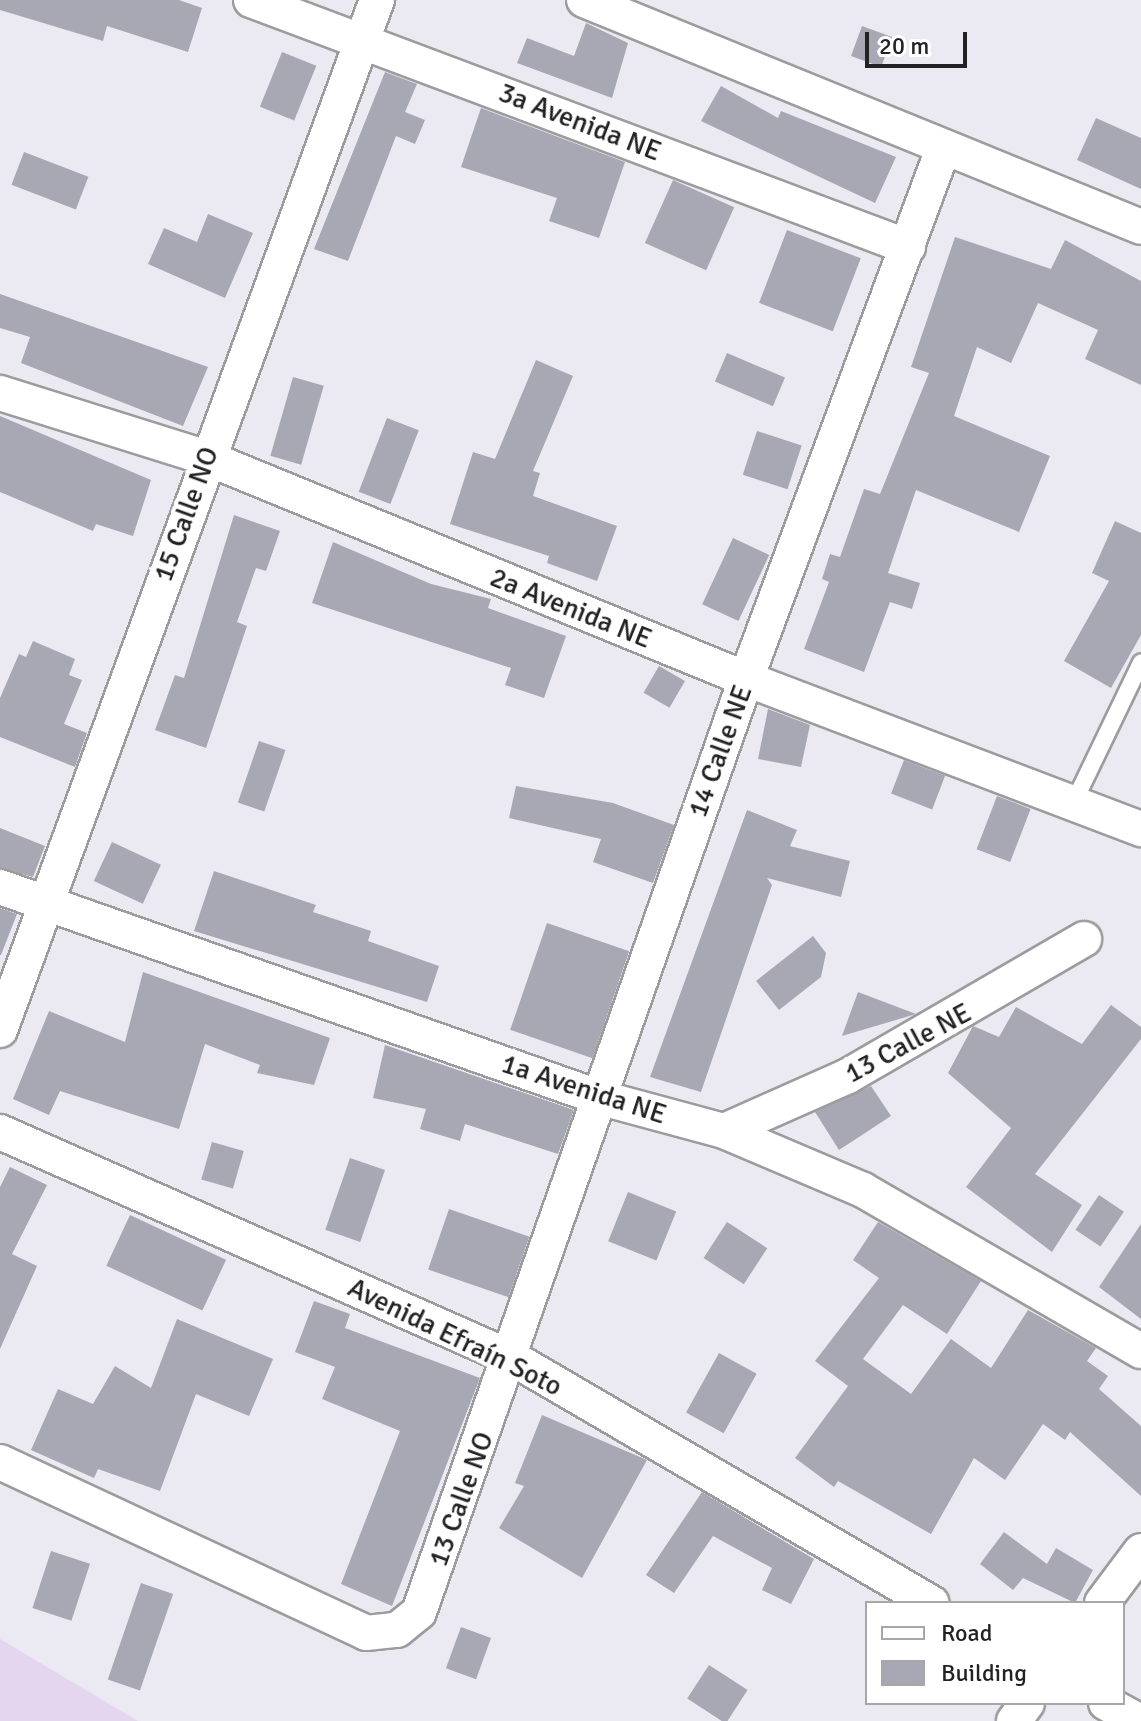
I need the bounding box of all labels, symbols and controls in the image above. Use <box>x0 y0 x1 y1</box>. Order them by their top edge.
scale bar <box>869 16 971 66</box>
text: 20 m <box>879 31 929 61</box>
street label: 3a Avenida NE <box>494 76 666 168</box>
street label: 15 Calle NO <box>146 442 226 586</box>
street label: 2a Avenida NE <box>485 560 657 656</box>
street label: 14 Calle NE <box>681 680 759 822</box>
street label: 13 Calle NE <box>839 996 977 1090</box>
street label: 1a Avenida NE <box>497 1047 671 1131</box>
street label: Avenida Efraín Soto <box>342 1271 568 1403</box>
street label: 13 Calle NO <box>421 1427 501 1571</box>
legend <box>865 1601 1125 1705</box>
text: Road <box>941 1618 992 1648</box>
text: Building <box>941 1658 1027 1688</box>

